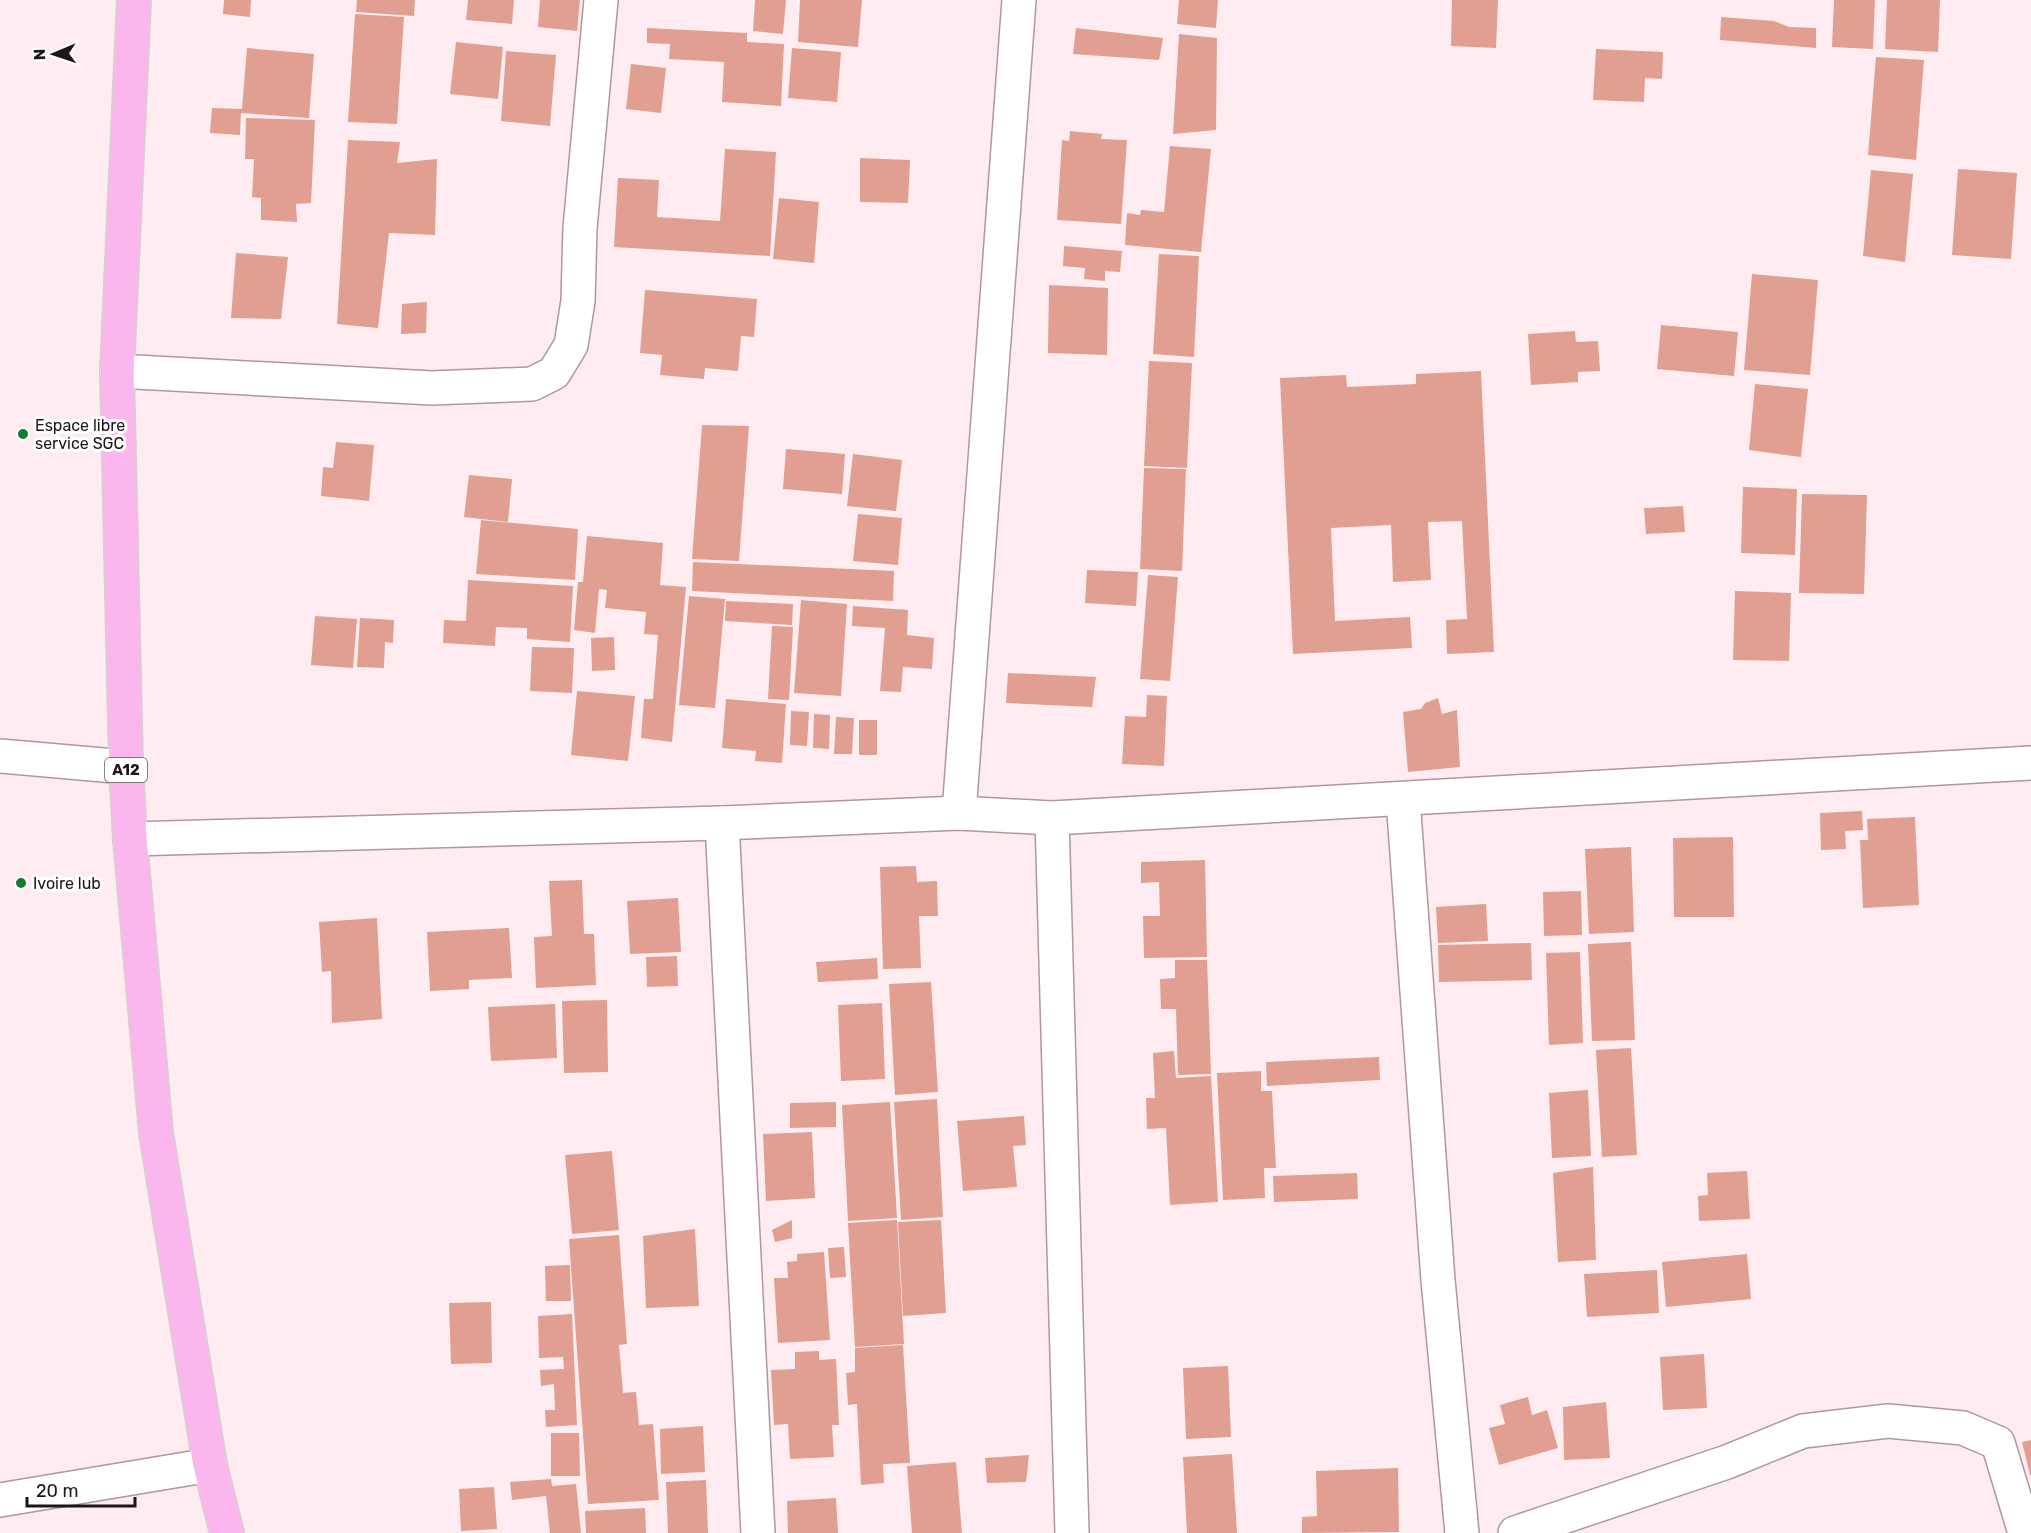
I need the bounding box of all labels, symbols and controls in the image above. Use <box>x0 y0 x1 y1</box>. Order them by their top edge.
north arrow <box>24 24 84 84</box>
text: N <box>30 48 49 61</box>
place label: Espace libre service SGC <box>35 416 125 453</box>
marker: Espace libre service SGC <box>16 427 30 441</box>
road number: A12 <box>105 758 147 782</box>
place label: Ivoire lub <box>33 874 101 893</box>
marker: Ivoire lub <box>14 876 28 890</box>
scale bar <box>27 1470 135 1508</box>
text: 20 m <box>36 1480 78 1502</box>

